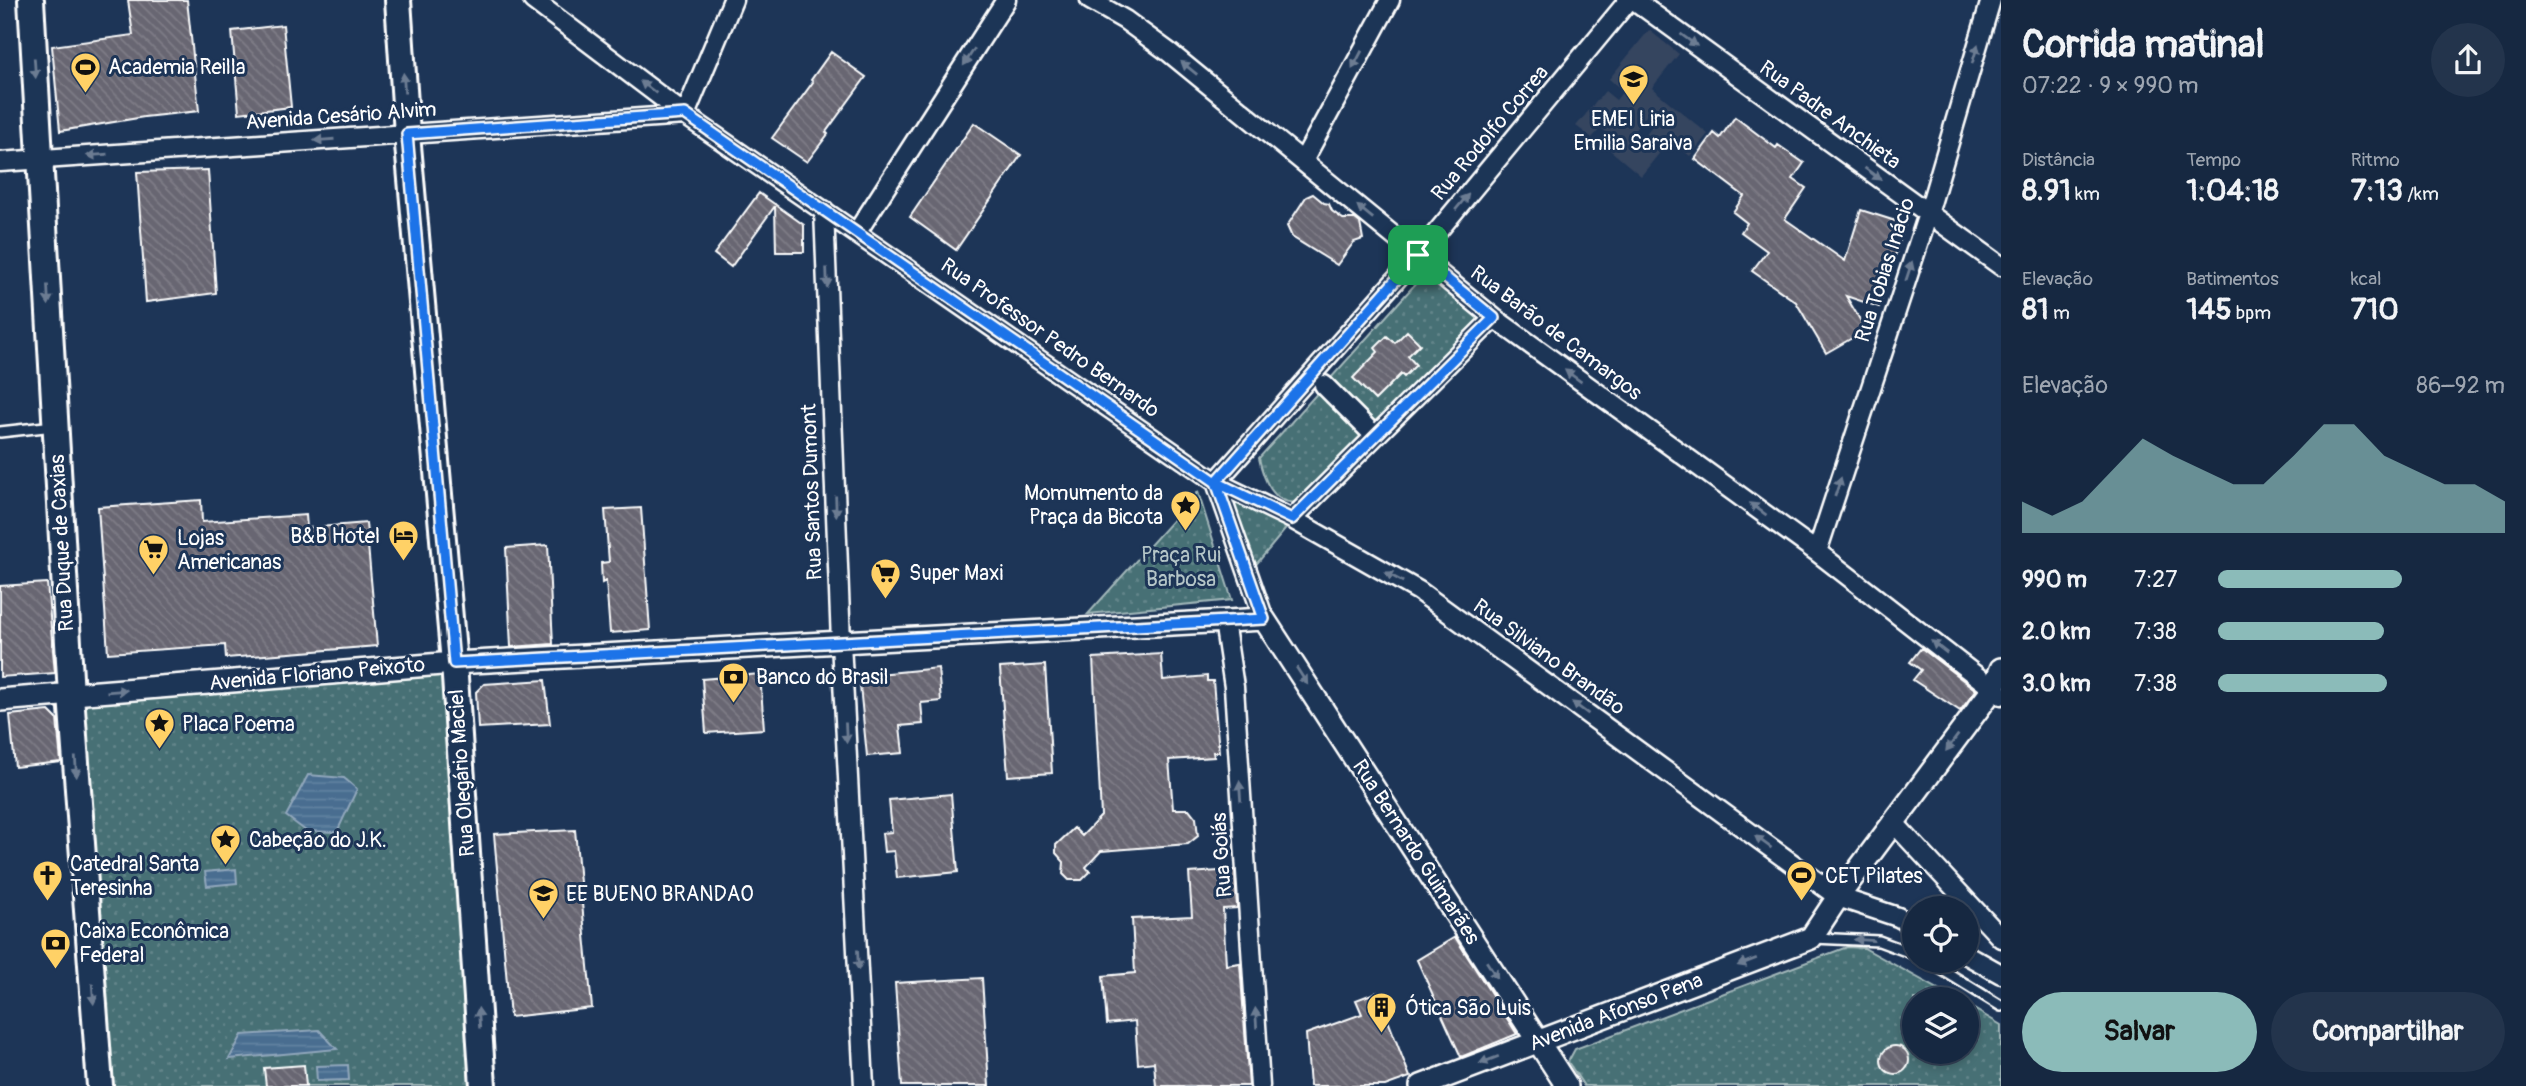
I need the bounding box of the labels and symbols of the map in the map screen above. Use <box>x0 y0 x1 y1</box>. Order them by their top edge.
one-way arrow <box>1680 33 1698 47</box>
one-way arrow <box>1971 43 1981 64</box>
one-way arrow <box>963 48 976 67</box>
sports icon: Academia Reilla <box>68 50 102 94</box>
one-way arrow <box>1352 50 1363 70</box>
place label: Academia Reilla <box>108 54 245 81</box>
street label: Rua Padre Anchieta <box>1754 55 1906 175</box>
one-way arrow <box>30 57 41 79</box>
street label: Rua Rodolfo Correa <box>1425 60 1555 206</box>
one-way arrow <box>1180 61 1197 76</box>
school or university icon: EMEI Liria Emilia Saraiva <box>1616 62 1650 106</box>
one-way arrow <box>398 72 409 94</box>
one-way arrow <box>639 80 657 94</box>
street label: Avenida Cesário Alvim <box>245 96 437 136</box>
place label: EMEI Liria Emilia Saraiva <box>1573 106 1693 157</box>
one-way arrow <box>313 134 335 145</box>
one-way arrow <box>86 150 108 161</box>
one-way arrow <box>1864 167 1882 181</box>
one-way arrow <box>1454 194 1469 211</box>
street label: Rua Tobias Inácio <box>1849 194 1921 346</box>
one-way arrow <box>1357 205 1374 220</box>
pin <box>1388 225 1448 285</box>
street label: Rua Professor Pedro Bernardo <box>935 252 1165 424</box>
street label: Rua Barão de Camargos <box>1465 260 1648 407</box>
one-way arrow <box>1904 261 1915 282</box>
one-way arrow <box>821 268 832 290</box>
one-way arrow <box>43 284 54 306</box>
one-way arrow <box>1564 369 1582 383</box>
street label: Rua Santos Dumont <box>795 403 829 581</box>
street label: Rua Duque de Caxias <box>44 453 80 632</box>
one-way arrow <box>1833 477 1844 498</box>
place label: Momumento da Praça da Bicota <box>1024 480 1163 531</box>
place icon: Momumento da Praça da Bicota <box>1169 488 1203 532</box>
one-way arrow <box>830 495 841 517</box>
one-way arrow <box>1748 502 1767 516</box>
hotel icon: B&B Hotel <box>386 519 420 563</box>
place label: B&B Hotel <box>290 523 380 550</box>
place label: Lojas Americanas <box>177 525 282 576</box>
supermarket icon: Lojas Americanas <box>137 533 171 577</box>
park label: Praça Rui Barbosa <box>1141 542 1221 593</box>
supermarket icon: Super Maxi <box>869 556 903 600</box>
place label: Super Maxi <box>909 560 1004 587</box>
one-way arrow <box>1384 571 1404 583</box>
street label: Rua Silviano Brandão <box>1468 593 1630 721</box>
one-way arrow <box>1930 639 1948 654</box>
street label: Avenida Floriano Peixoto <box>208 651 426 697</box>
bank icon: Banco do Brasil <box>716 660 750 704</box>
place label: Banco do Brasil <box>756 664 888 691</box>
one-way arrow <box>1295 666 1308 686</box>
one-way arrow <box>106 685 128 696</box>
street label: Rua Olegário Maciel <box>443 688 481 858</box>
one-way arrow <box>1570 701 1589 715</box>
place icon: Placa Poema <box>142 707 176 751</box>
place label: Placa Poema <box>182 711 295 738</box>
one-way arrow <box>840 722 851 744</box>
one-way arrow <box>1945 734 1959 753</box>
street label: Rua Bernardo Guimarães <box>1346 754 1486 950</box>
one-way arrow <box>71 756 82 778</box>
one-way arrow <box>1235 780 1246 802</box>
street label: Rua Goiás <box>1206 811 1238 898</box>
place icon: Cabeção do J.K. <box>209 823 243 867</box>
place label: Cabeção do J.K. <box>249 827 387 854</box>
one-way arrow <box>1754 835 1772 849</box>
place label: Catedral Santa Teresinha <box>70 851 199 902</box>
church icon: Catedral Santa Teresinha <box>30 859 64 903</box>
sports icon: CET Pilates <box>1785 859 1819 903</box>
place label: CET Pilates <box>1825 863 1923 890</box>
school or university icon: EE BUENO BRANDAO <box>526 877 560 921</box>
place label: EE BUENO BRANDAO <box>566 881 754 908</box>
place label: Caixa Econômica Federal <box>79 918 229 969</box>
bank icon: Caixa Econômica Federal <box>39 926 73 970</box>
one-way arrow <box>1853 935 1875 946</box>
one-way arrow <box>852 949 863 971</box>
one-way arrow <box>1737 957 1758 968</box>
one-way arrow <box>1486 960 1499 979</box>
street label: Avenida Afonso Pena <box>1525 966 1707 1058</box>
one-way arrow <box>88 983 99 1005</box>
building icon: Ótica São Luis <box>1365 991 1399 1035</box>
place label: Ótica São Luis <box>1405 994 1531 1022</box>
one-way arrow <box>473 1007 484 1029</box>
one-way arrow <box>1250 1007 1261 1029</box>
one-way arrow <box>1478 1055 1499 1066</box>

